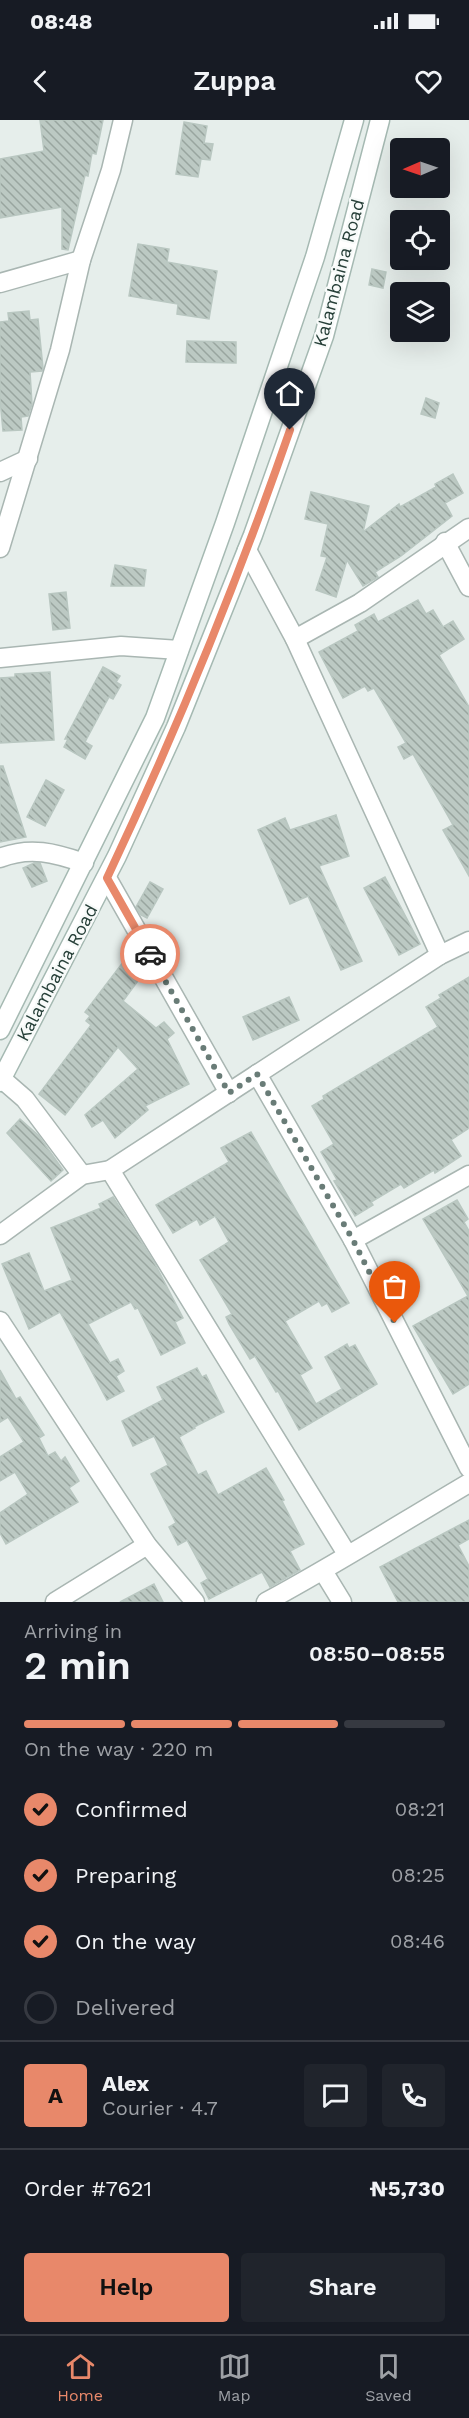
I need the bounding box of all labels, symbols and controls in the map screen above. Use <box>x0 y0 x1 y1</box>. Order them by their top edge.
text: 08:48 <box>30 9 93 34</box>
icon: back <box>24 65 57 98</box>
text: Zuppa <box>193 65 276 97</box>
icon: heart <box>412 65 445 98</box>
north arrow <box>390 138 450 198</box>
map controls <box>390 138 450 342</box>
street label: Kalambaina Road <box>309 197 368 349</box>
button: locate <box>390 210 450 270</box>
button: layers <box>390 282 450 342</box>
pin <box>264 368 315 430</box>
icon: home <box>273 377 306 410</box>
street label: Kalambaina Road <box>12 901 101 1045</box>
courier <box>120 924 180 984</box>
icon: car <box>134 938 167 971</box>
pin <box>369 1261 420 1323</box>
icon: bag <box>378 1270 411 1303</box>
text: Arriving in <box>24 1619 122 1643</box>
text: 08:50–08:55 <box>309 1641 445 1666</box>
text: 2 min <box>24 1643 131 1688</box>
text: On the way · 220 m <box>24 1737 213 1761</box>
icon: check <box>24 1793 57 1826</box>
text: Confirmed <box>75 1797 188 1822</box>
text: 08:21 <box>395 1797 445 1821</box>
icon: check <box>24 1859 57 1892</box>
text: Preparing <box>75 1863 176 1888</box>
text: 08:25 <box>391 1863 445 1887</box>
icon: check <box>24 1925 57 1958</box>
text: On the way <box>75 1929 196 1954</box>
text: 08:46 <box>390 1929 445 1953</box>
text: Delivered <box>75 1995 175 2020</box>
button: chat <box>304 2064 367 2127</box>
button: phone <box>382 2064 445 2127</box>
text: Alex <box>102 2071 149 2096</box>
text: A <box>48 2083 63 2108</box>
text: Courier · 4.7 <box>102 2096 218 2120</box>
text: Order #7621 <box>24 2176 152 2201</box>
text: ₦5,730 <box>370 2176 445 2201</box>
button: Help <box>24 2253 229 2322</box>
button: Share <box>241 2253 445 2322</box>
tab: Home <box>57 2350 103 2405</box>
tab: Map <box>218 2350 251 2405</box>
tab: Saved <box>365 2350 412 2405</box>

